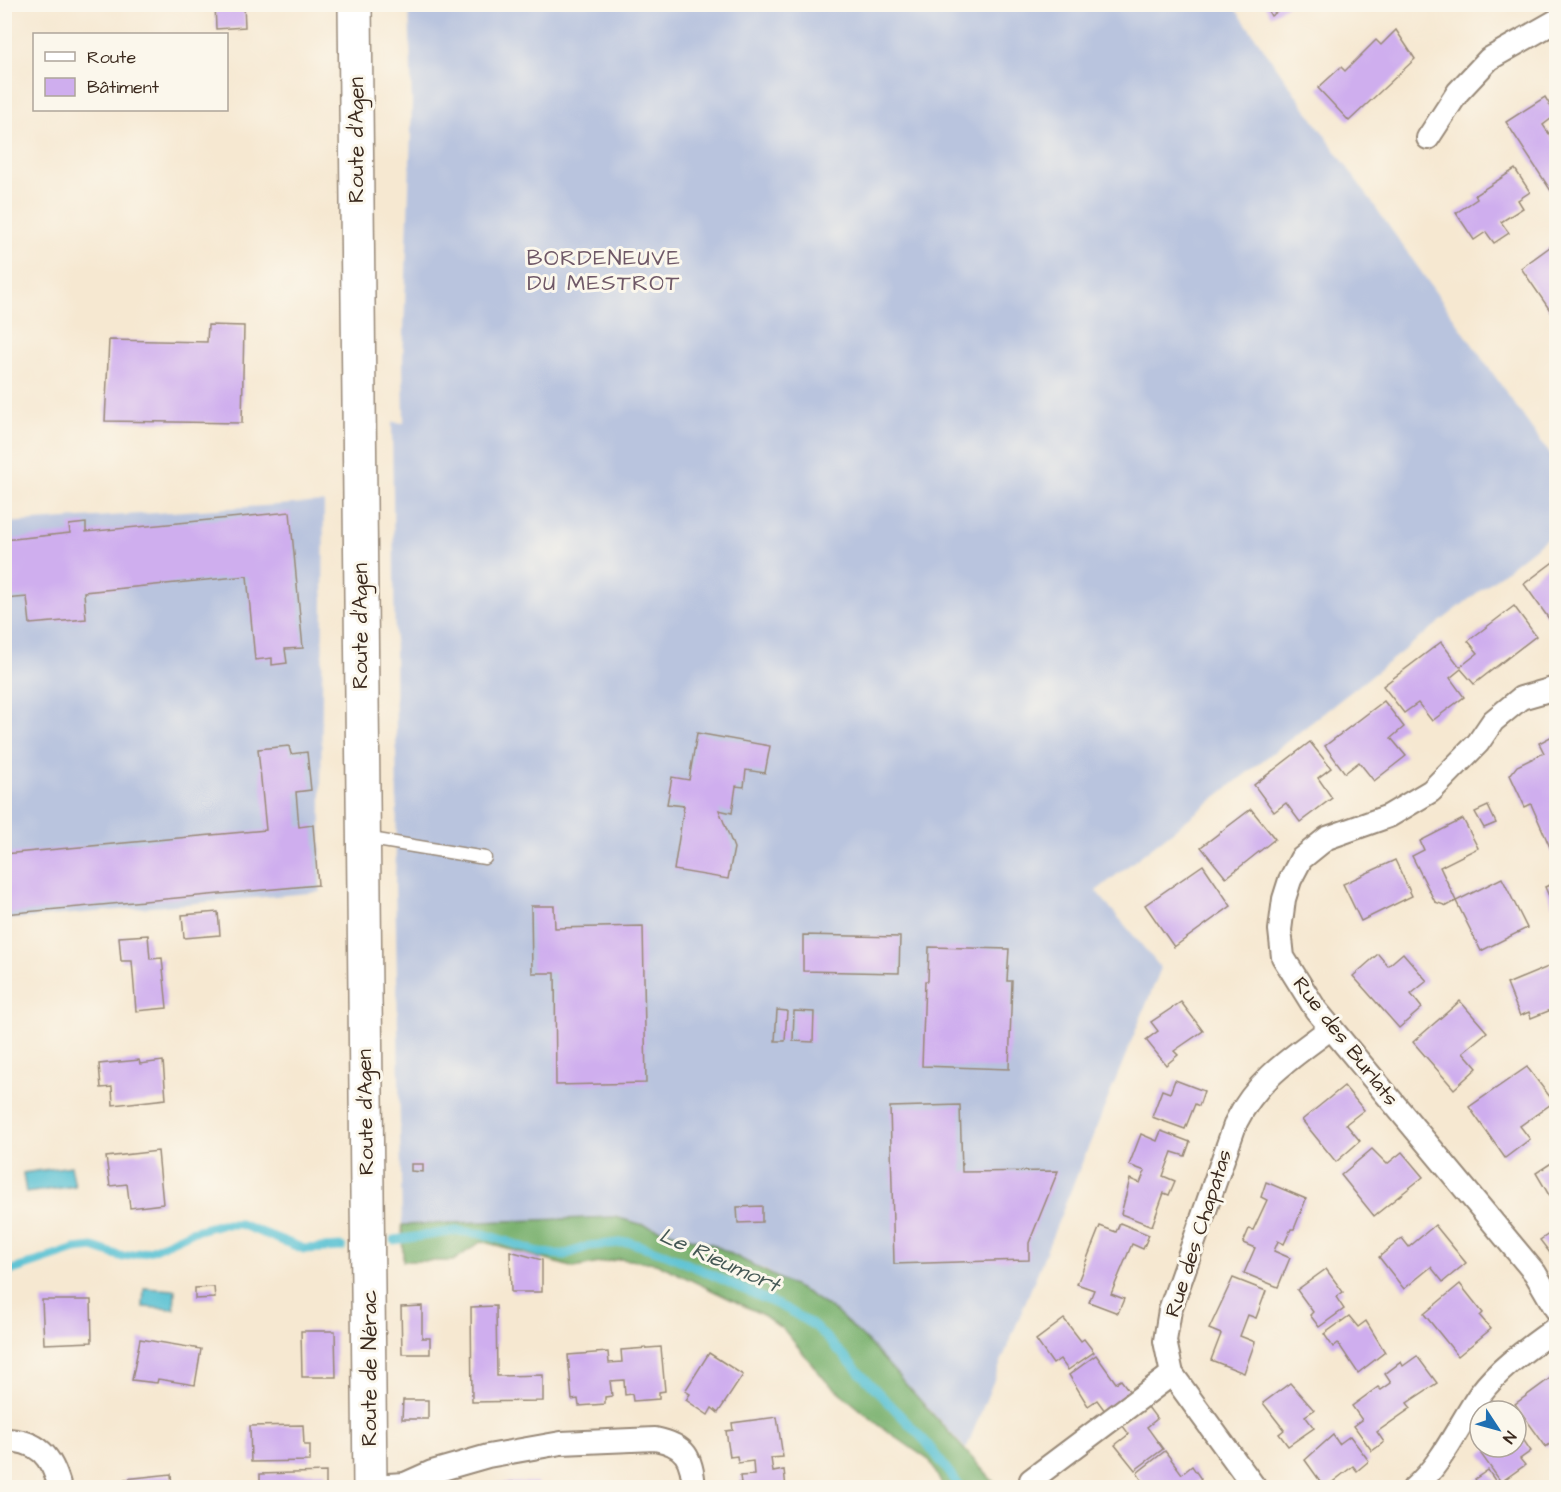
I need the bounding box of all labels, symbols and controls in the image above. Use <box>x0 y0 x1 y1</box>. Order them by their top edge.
legend <box>33 33 228 111</box>
text: Route <box>87 45 136 70</box>
text: Bâtiment <box>87 75 160 100</box>
street label: Route d'Agen <box>342 77 373 203</box>
district label: BORDENEUVE DU MESTROT <box>527 243 681 299</box>
street label: Route d'Agen <box>346 563 377 689</box>
street label: Rue des Burlats <box>1286 971 1405 1112</box>
street label: Route d'Agen <box>350 1049 383 1175</box>
street label: Rue des Chapatas <box>1158 1146 1240 1321</box>
water label: Le Rieumort <box>654 1220 786 1302</box>
street label: Route de Nérac <box>355 1290 384 1446</box>
north arrow <box>1468 1399 1528 1459</box>
text: N <box>1497 1427 1521 1448</box>

